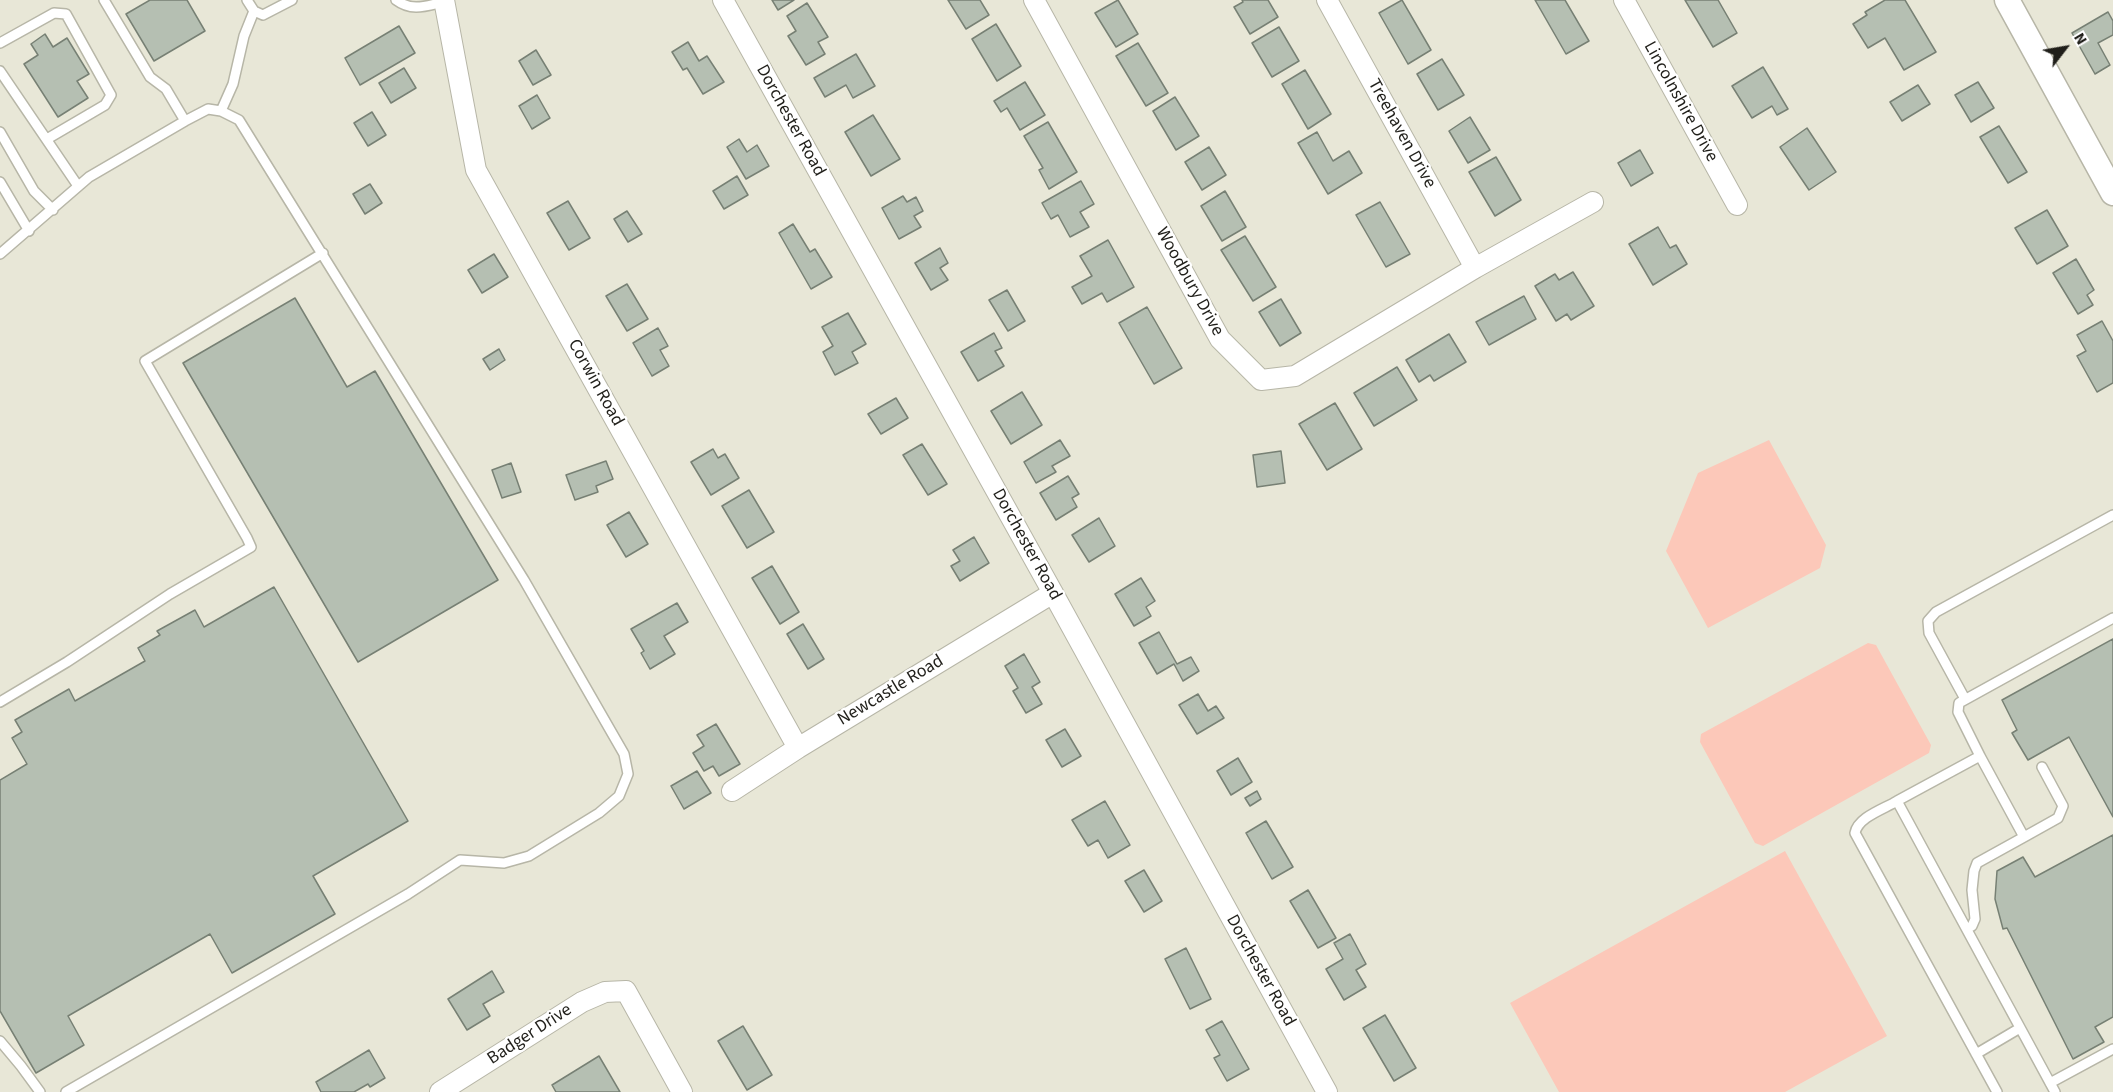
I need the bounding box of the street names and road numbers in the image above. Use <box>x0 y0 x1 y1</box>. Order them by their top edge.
street label: Lincolnshire Drive <box>1638 38 1722 166</box>
street label: Dorchester Road <box>750 61 830 181</box>
street label: Treehaven Drive <box>1362 76 1440 192</box>
street label: Woodbury Drive <box>1150 224 1228 340</box>
street label: Corwin Road <box>562 336 628 430</box>
street label: Dorchester Road <box>986 485 1066 605</box>
street label: Newcastle Road <box>834 651 948 731</box>
street label: Dorchester Road <box>1220 911 1300 1031</box>
street label: Badger Drive <box>484 1000 576 1070</box>

